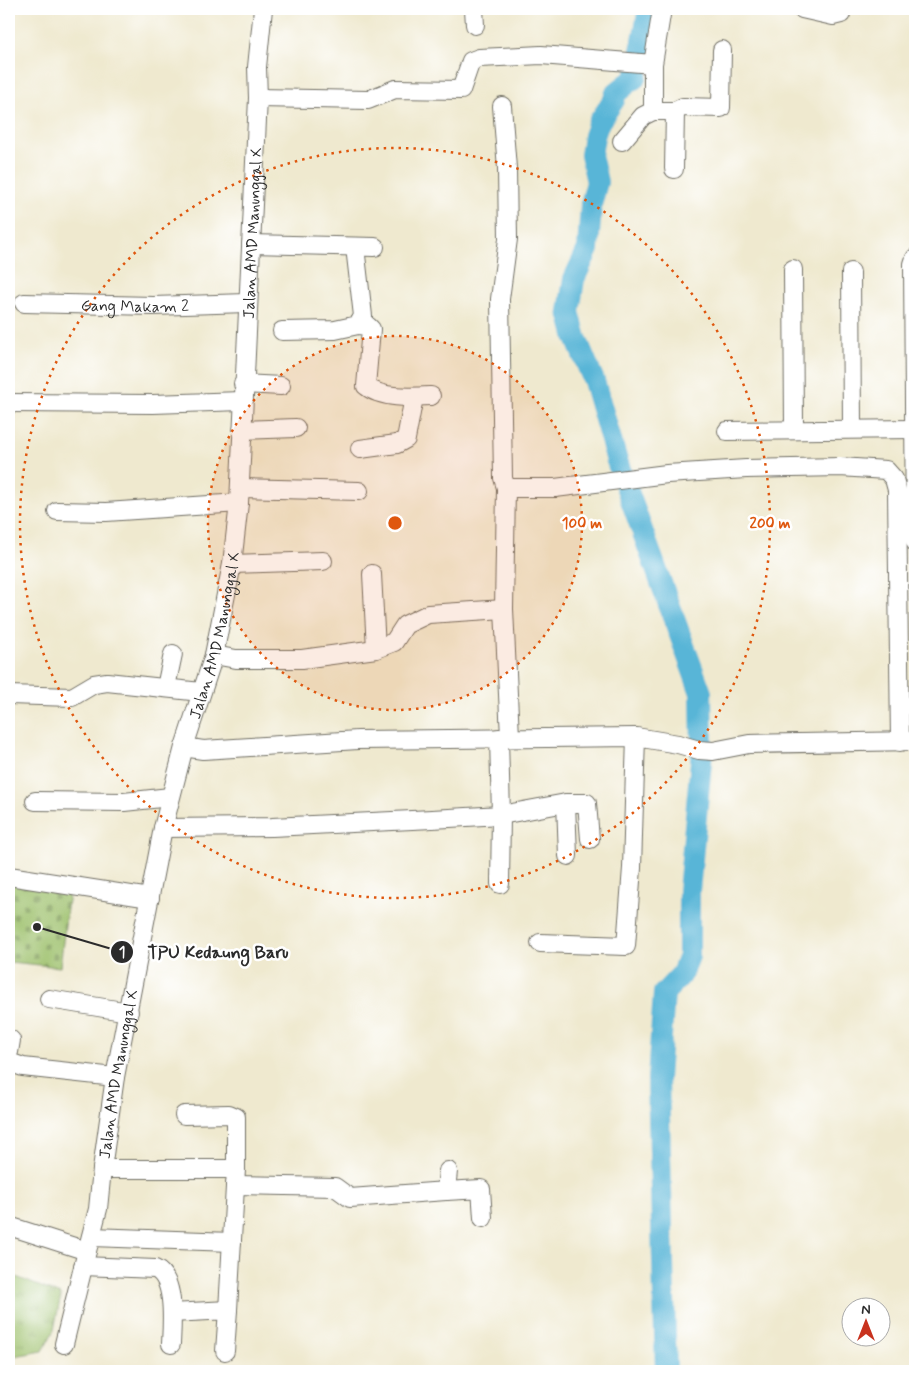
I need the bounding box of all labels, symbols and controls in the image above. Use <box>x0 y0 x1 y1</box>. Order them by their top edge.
street label: Jalan AMD Manunggal X <box>239 147 268 319</box>
street label: Gang Makam 2 <box>81 295 189 318</box>
centre of rings <box>386 514 404 532</box>
text: 100 m <box>562 514 602 534</box>
text: 200 m <box>750 514 791 534</box>
street label: Jalan AMD Manunggal X <box>185 551 245 722</box>
callout: TPU Kedaung Baru <box>109 935 302 968</box>
text: TPU Kedaung Baru <box>147 941 289 967</box>
text: 1 <box>119 943 125 963</box>
street label: Jalan AMD Manunggal X <box>95 988 144 1160</box>
north arrow <box>842 1298 892 1348</box>
text: N <box>861 1301 871 1319</box>

